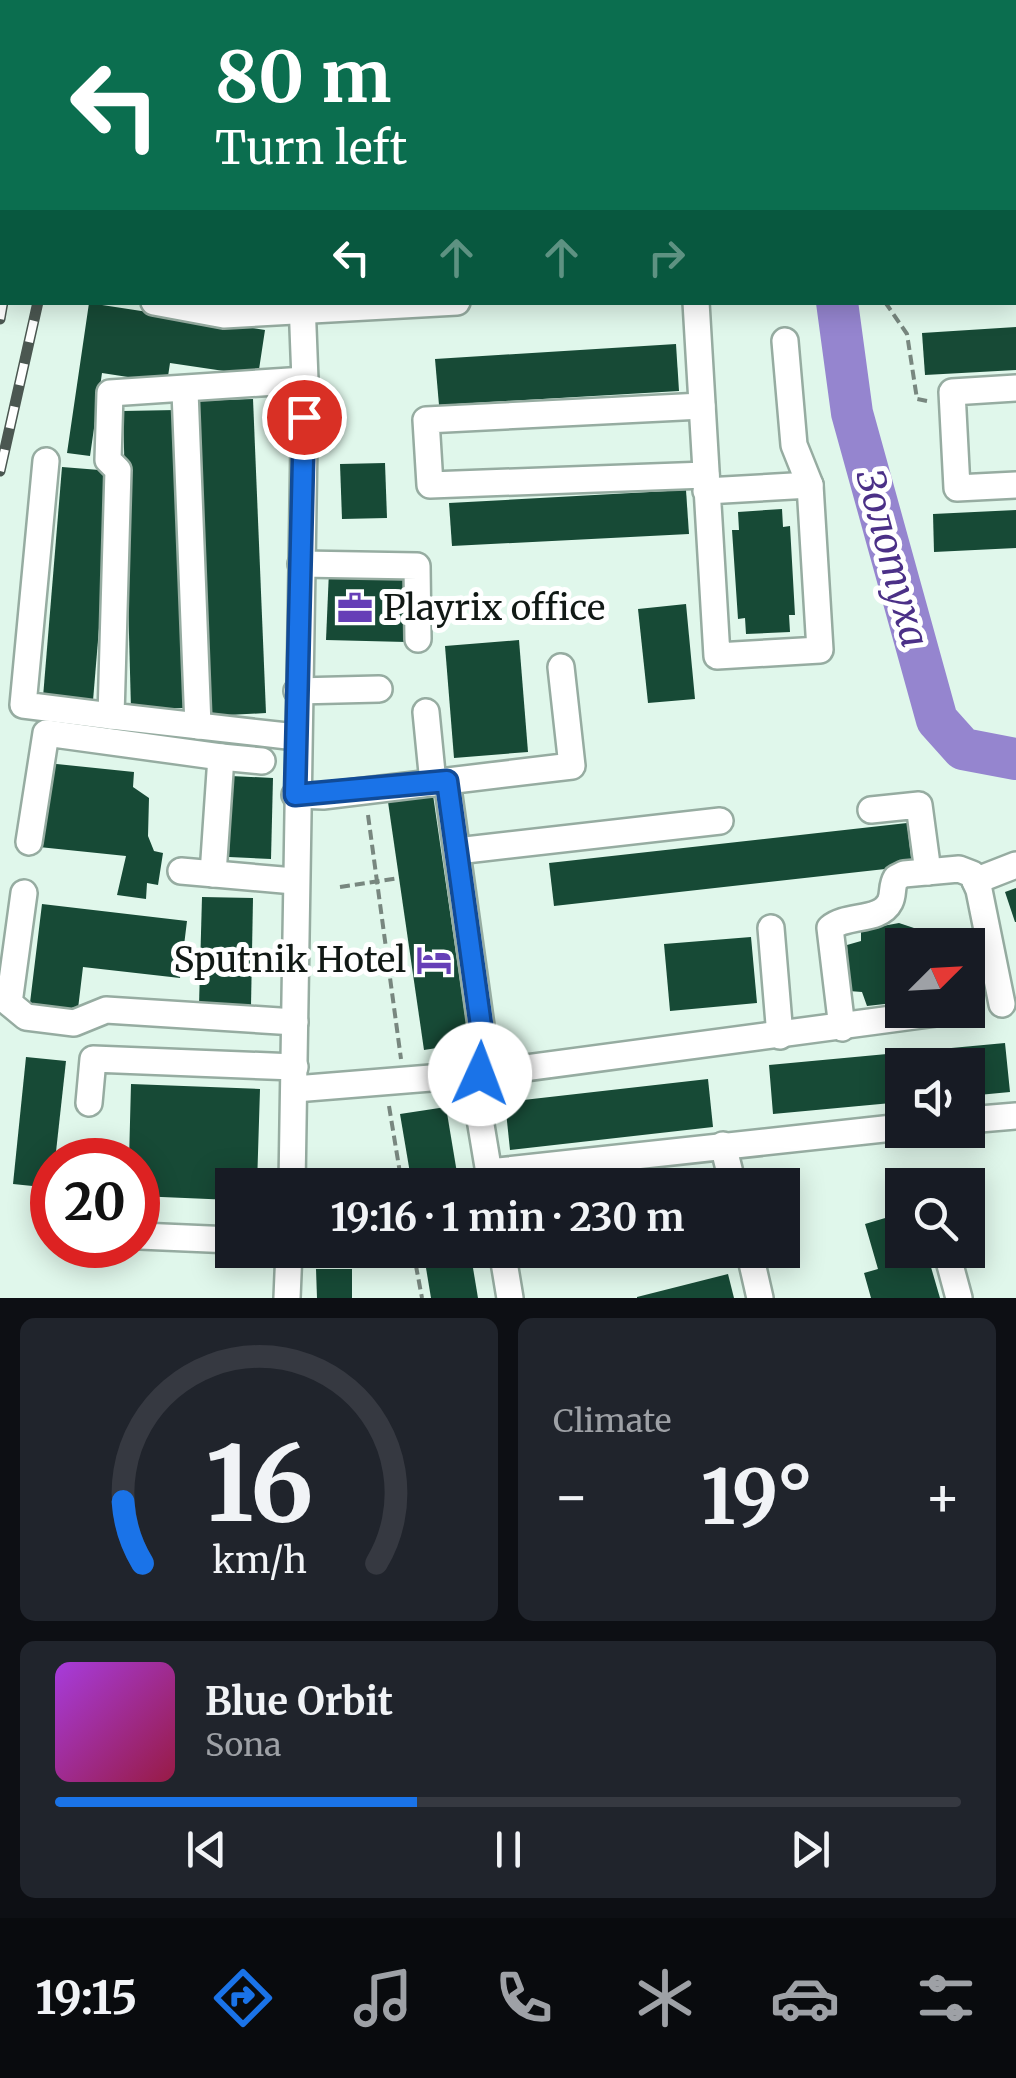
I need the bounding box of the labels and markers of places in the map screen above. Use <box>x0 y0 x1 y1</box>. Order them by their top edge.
pin <box>262 375 347 460</box>
place label: Playrix office <box>383 586 605 630</box>
office icon: Playrix office <box>336 589 374 627</box>
place label: Sputnik Hotel <box>174 938 406 982</box>
hotel icon: Sputnik Hotel <box>415 941 453 979</box>

